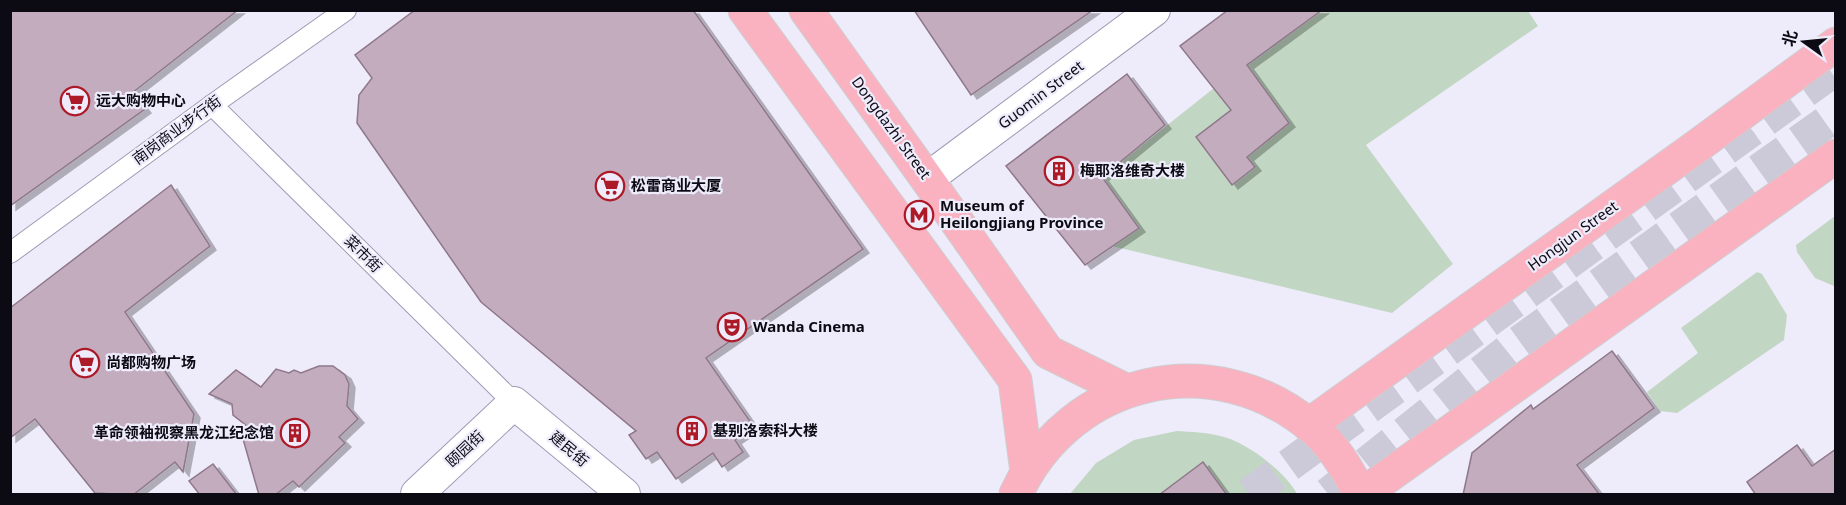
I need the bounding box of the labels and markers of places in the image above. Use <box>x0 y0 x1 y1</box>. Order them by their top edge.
supermarket icon: 远大购物中心 <box>59 85 91 117</box>
place label: 远大购物中心 <box>96 90 186 110</box>
building icon: 梅耶洛维奇大楼 <box>1043 155 1075 187</box>
place label: 梅耶洛维奇大楼 <box>1080 160 1185 180</box>
supermarket icon: 松雷商业大厦 <box>594 170 626 202</box>
place label: 松雷商业大厦 <box>631 175 721 195</box>
place label: Museum of Heilongjiang Province <box>940 195 1103 232</box>
metro station icon: Museum of Heilongjiang Province <box>903 199 935 231</box>
theatre icon: Wanda Cinema <box>716 311 748 343</box>
place label: Wanda Cinema <box>753 316 865 336</box>
supermarket icon: 尚都购物广场 <box>69 347 101 379</box>
place label: 尚都购物广场 <box>106 352 196 372</box>
building icon: 基别洛索科大楼 <box>676 415 708 447</box>
building icon: 革命领袖视察黑龙江纪念馆 <box>279 417 311 449</box>
place label: 基别洛索科大楼 <box>713 420 818 440</box>
place label: 革命领袖视察黑龙江纪念馆 <box>94 422 274 442</box>

